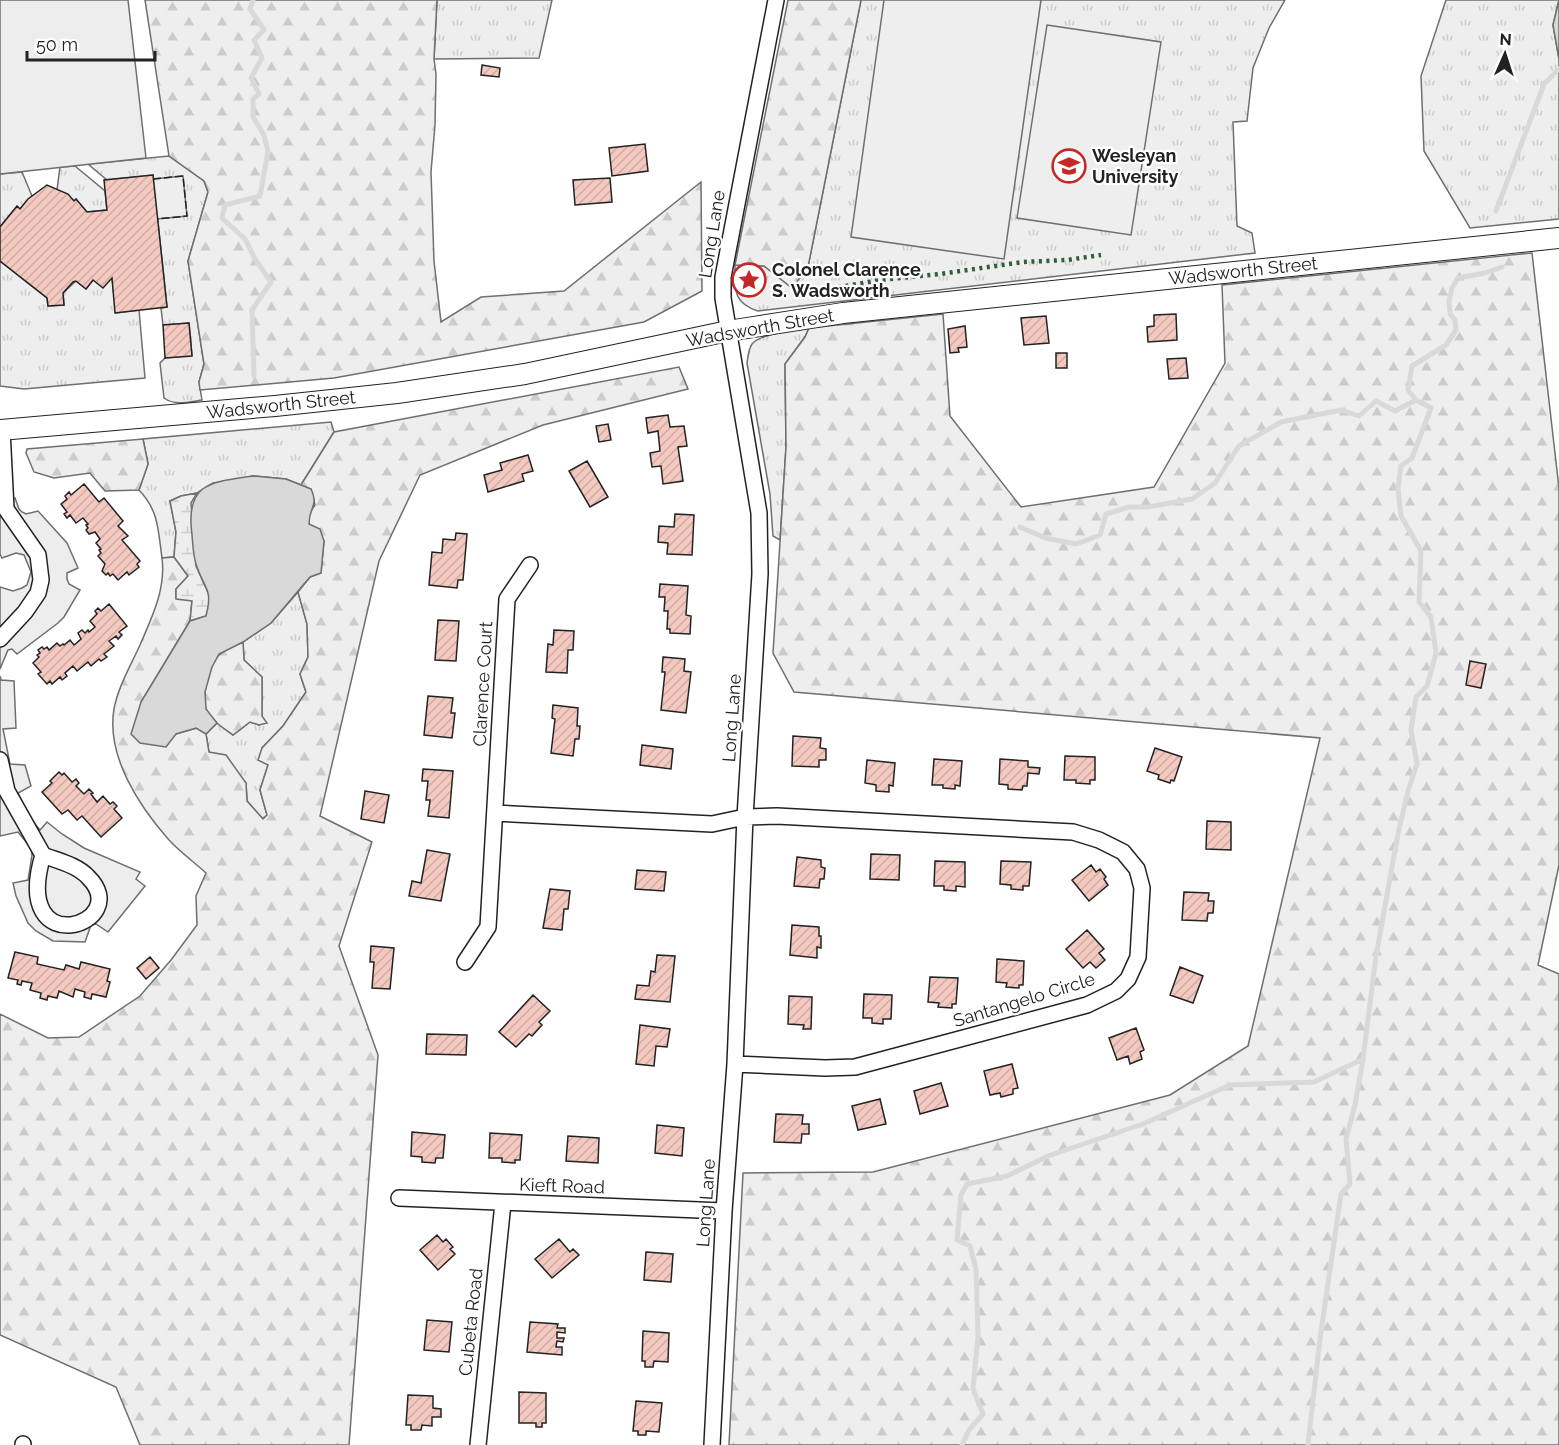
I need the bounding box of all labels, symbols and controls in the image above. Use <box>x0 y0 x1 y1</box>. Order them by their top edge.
scale bar <box>27 24 154 62</box>
north arrow <box>1475 24 1535 84</box>
text: N <box>1499 30 1512 49</box>
text: 50 m <box>36 34 78 55</box>
place label: Wesleyan University <box>1092 145 1178 187</box>
school or university icon: Wesleyan University <box>1051 148 1087 184</box>
street label: Long Lane <box>694 188 729 279</box>
street label: Wadsworth Street <box>1167 252 1319 289</box>
place label: Colonel Clarence S. Wadsworth <box>772 259 921 301</box>
place icon: Colonel Clarence S. Wadsworth <box>731 262 767 298</box>
street label: Wadsworth Street <box>684 304 835 351</box>
street label: Wadsworth Street <box>205 386 357 423</box>
street label: Clarence Court <box>469 621 496 747</box>
street label: Long Lane <box>718 673 745 763</box>
street label: Santangelo Circle <box>950 968 1098 1031</box>
street label: Long Lane <box>692 1158 719 1248</box>
street label: Kieft Road <box>519 1174 605 1197</box>
street label: Cubeta Road <box>454 1267 487 1377</box>

